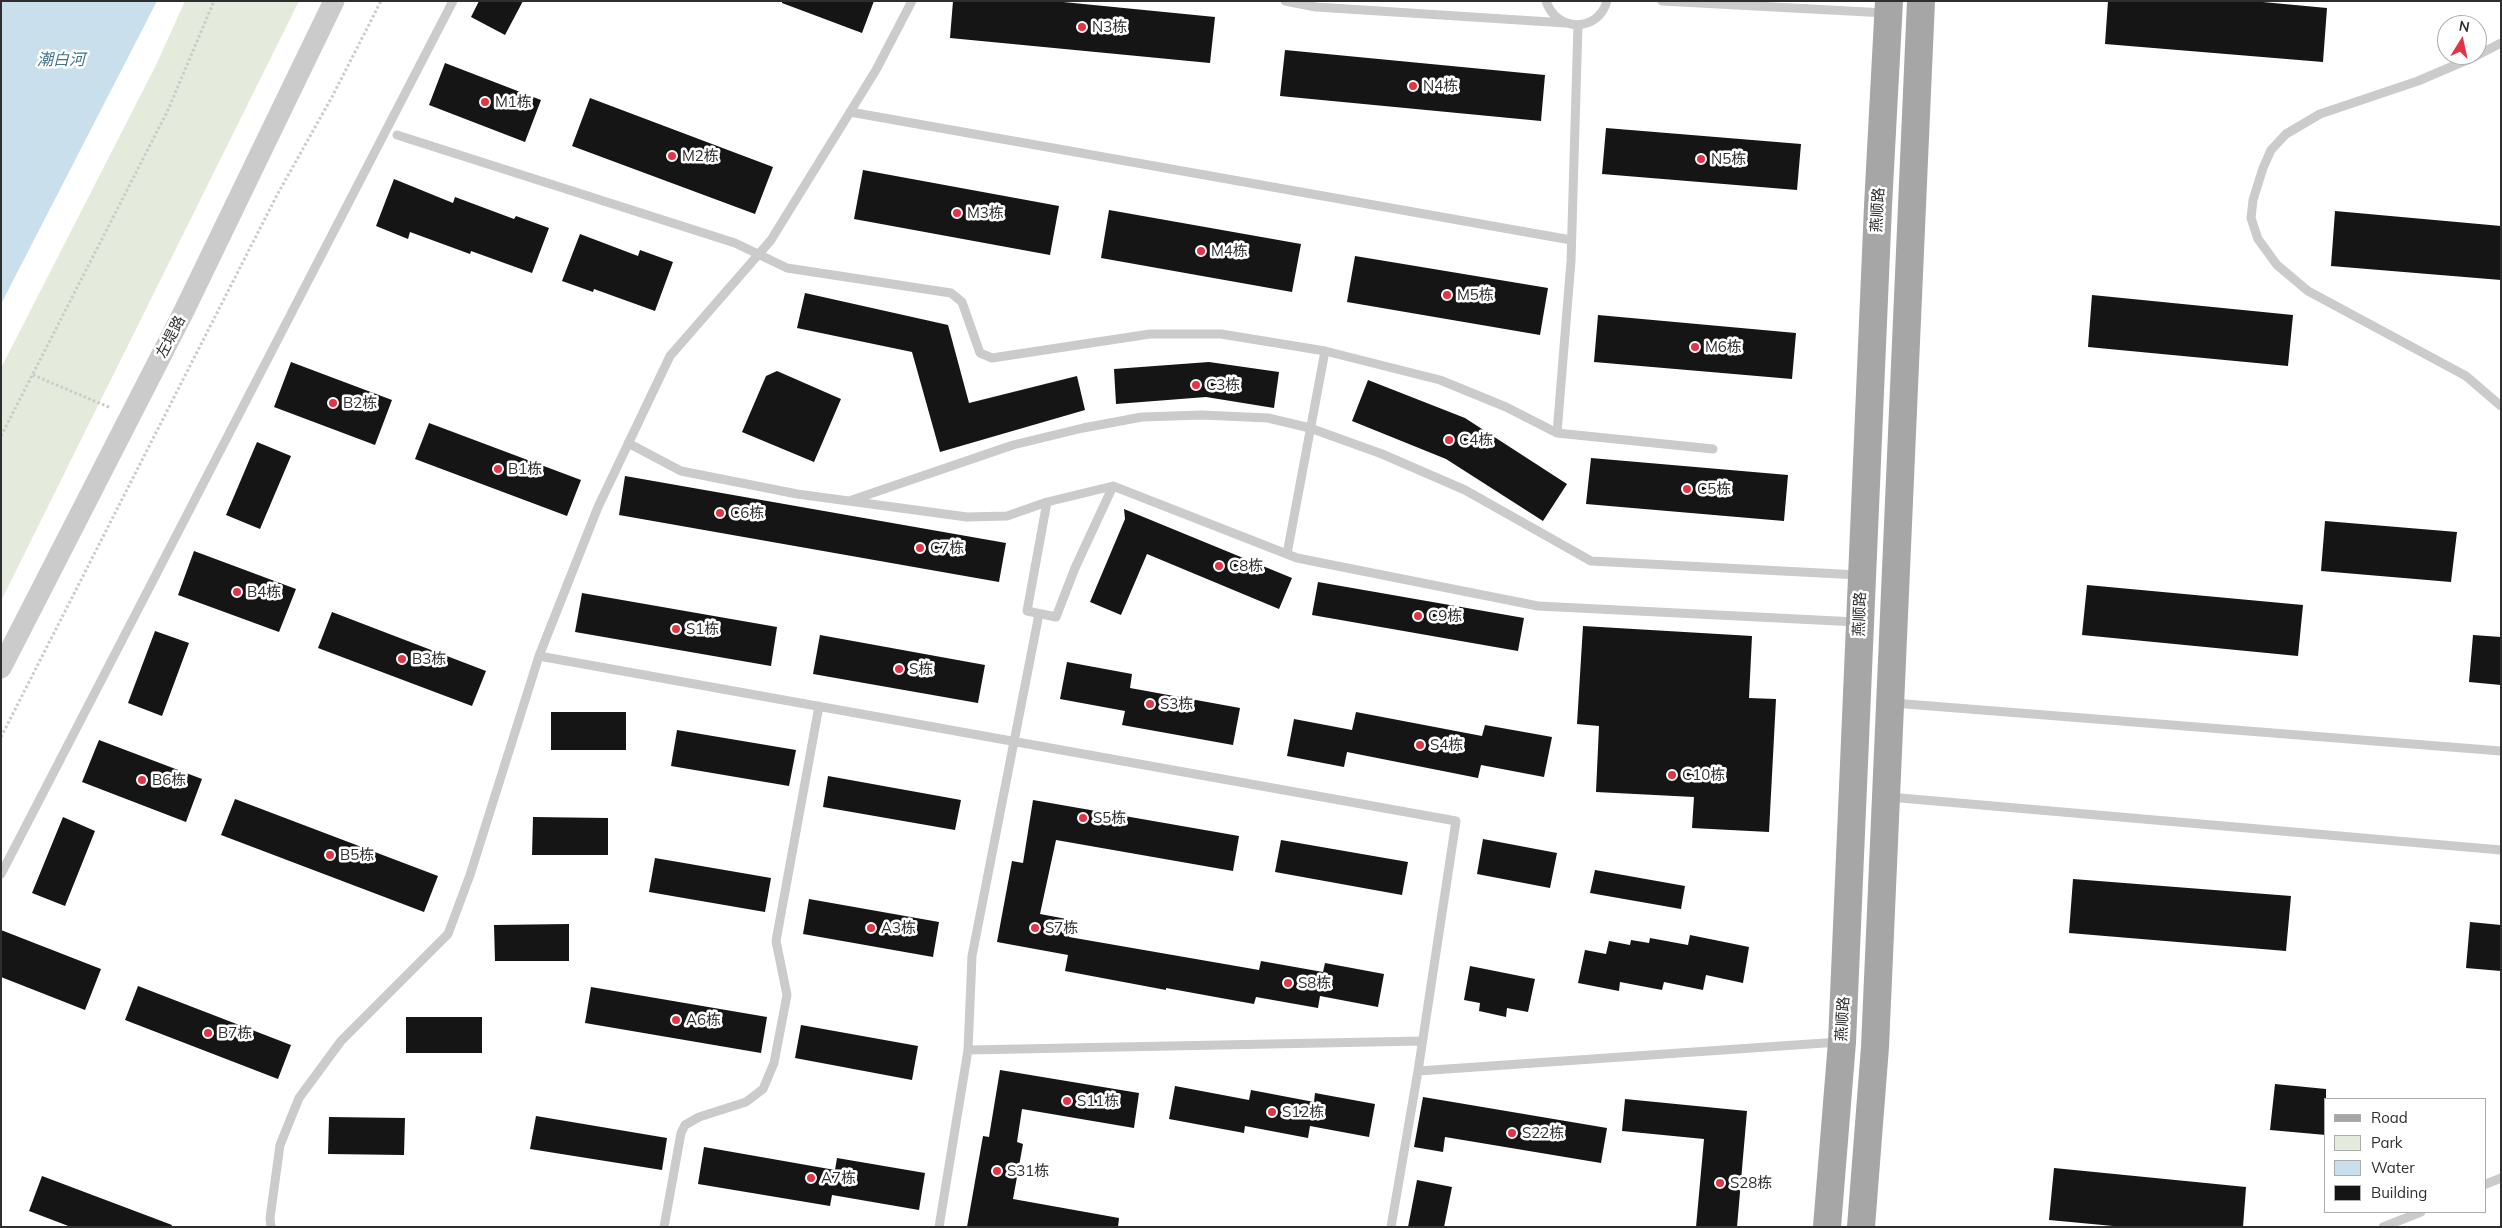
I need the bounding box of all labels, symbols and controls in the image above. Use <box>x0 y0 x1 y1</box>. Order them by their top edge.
north arrow <box>2437 15 2487 65</box>
text: N <box>2458 16 2471 36</box>
place label: N3栋 <box>1092 18 1127 36</box>
marker: N3栋 <box>1076 21 1088 33</box>
water label: 潮白河 <box>37 50 85 70</box>
place label: N4栋 <box>1423 77 1458 95</box>
marker: N4栋 <box>1407 80 1419 92</box>
place label: M1栋 <box>495 93 532 111</box>
marker: M1栋 <box>479 96 491 108</box>
place label: M2栋 <box>682 147 719 165</box>
marker: M2栋 <box>666 150 678 162</box>
place label: N5栋 <box>1711 150 1746 168</box>
marker: N5栋 <box>1695 153 1707 165</box>
street label: 燕顺路 <box>1868 187 1888 233</box>
place label: M3栋 <box>967 204 1004 222</box>
marker: M3栋 <box>951 207 963 219</box>
place label: M4栋 <box>1211 242 1248 260</box>
marker: M4栋 <box>1195 245 1207 257</box>
place label: M5栋 <box>1457 286 1494 304</box>
marker: M5栋 <box>1441 289 1453 301</box>
street label: 左堤路 <box>153 313 189 361</box>
place label: M6栋 <box>1705 338 1742 356</box>
marker: M6栋 <box>1689 341 1701 353</box>
place label: C3栋 <box>1206 376 1240 394</box>
marker: C3栋 <box>1190 379 1202 391</box>
place label: B2栋 <box>343 394 377 412</box>
marker: B2栋 <box>327 397 339 409</box>
place label: C4栋 <box>1459 431 1493 449</box>
marker: C4栋 <box>1443 434 1455 446</box>
place label: B1栋 <box>508 460 542 478</box>
marker: B1栋 <box>492 463 504 475</box>
place label: C5栋 <box>1697 480 1731 498</box>
marker: C5栋 <box>1681 483 1693 495</box>
place label: C6栋 <box>730 504 764 522</box>
marker: C6栋 <box>714 507 726 519</box>
place label: C7栋 <box>930 539 964 557</box>
marker: C7栋 <box>914 542 926 554</box>
place label: C8栋 <box>1229 557 1263 575</box>
marker: C8栋 <box>1213 560 1225 572</box>
place label: B4栋 <box>247 583 281 601</box>
marker: B4栋 <box>231 586 243 598</box>
street label: 燕顺路 <box>1850 591 1870 637</box>
place label: C9栋 <box>1428 607 1462 625</box>
marker: C9栋 <box>1412 610 1424 622</box>
place label: S1栋 <box>686 620 719 638</box>
marker: S1栋 <box>670 623 682 635</box>
place label: B3栋 <box>412 650 446 668</box>
marker: B3栋 <box>396 653 408 665</box>
place label: S栋 <box>909 660 933 678</box>
marker: S栋 <box>893 663 905 675</box>
place label: S3栋 <box>1160 695 1193 713</box>
marker: S3栋 <box>1144 698 1156 710</box>
place label: S4栋 <box>1430 736 1463 754</box>
marker: S4栋 <box>1414 739 1426 751</box>
place label: C10栋 <box>1682 766 1725 784</box>
marker: C10栋 <box>1666 769 1678 781</box>
place label: B6栋 <box>152 771 186 789</box>
marker: B6栋 <box>136 774 148 786</box>
place label: S5栋 <box>1093 809 1126 827</box>
marker: S5栋 <box>1077 812 1089 824</box>
place label: B5栋 <box>340 846 374 864</box>
marker: B5栋 <box>324 849 336 861</box>
place label: A3栋 <box>881 919 916 937</box>
place label: S7栋 <box>1045 919 1078 937</box>
marker: A3栋 <box>865 922 877 934</box>
marker: S7栋 <box>1029 922 1041 934</box>
place label: S8栋 <box>1298 974 1331 992</box>
marker: S8栋 <box>1282 977 1294 989</box>
street label: 燕顺路 <box>1833 996 1853 1042</box>
place label: A6栋 <box>686 1011 721 1029</box>
marker: A6栋 <box>670 1014 682 1026</box>
place label: B7栋 <box>218 1024 252 1042</box>
marker: B7栋 <box>202 1027 214 1039</box>
place label: S11栋 <box>1077 1092 1119 1110</box>
marker: S11栋 <box>1061 1095 1073 1107</box>
legend <box>2324 1098 2487 1213</box>
place label: S12栋 <box>1282 1103 1324 1121</box>
marker: S12栋 <box>1266 1106 1278 1118</box>
text: Road <box>2371 1108 2408 1127</box>
place label: S22栋 <box>1522 1124 1564 1142</box>
marker: S22栋 <box>1506 1127 1518 1139</box>
text: Park <box>2371 1133 2403 1152</box>
text: Water <box>2371 1158 2415 1177</box>
place label: S31栋 <box>1007 1162 1049 1180</box>
marker: S31栋 <box>991 1165 1003 1177</box>
place label: A7栋 <box>821 1169 856 1187</box>
marker: A7栋 <box>805 1172 817 1184</box>
place label: S28栋 <box>1730 1174 1772 1192</box>
marker: S28栋 <box>1714 1177 1726 1189</box>
text: Building <box>2371 1183 2427 1202</box>

